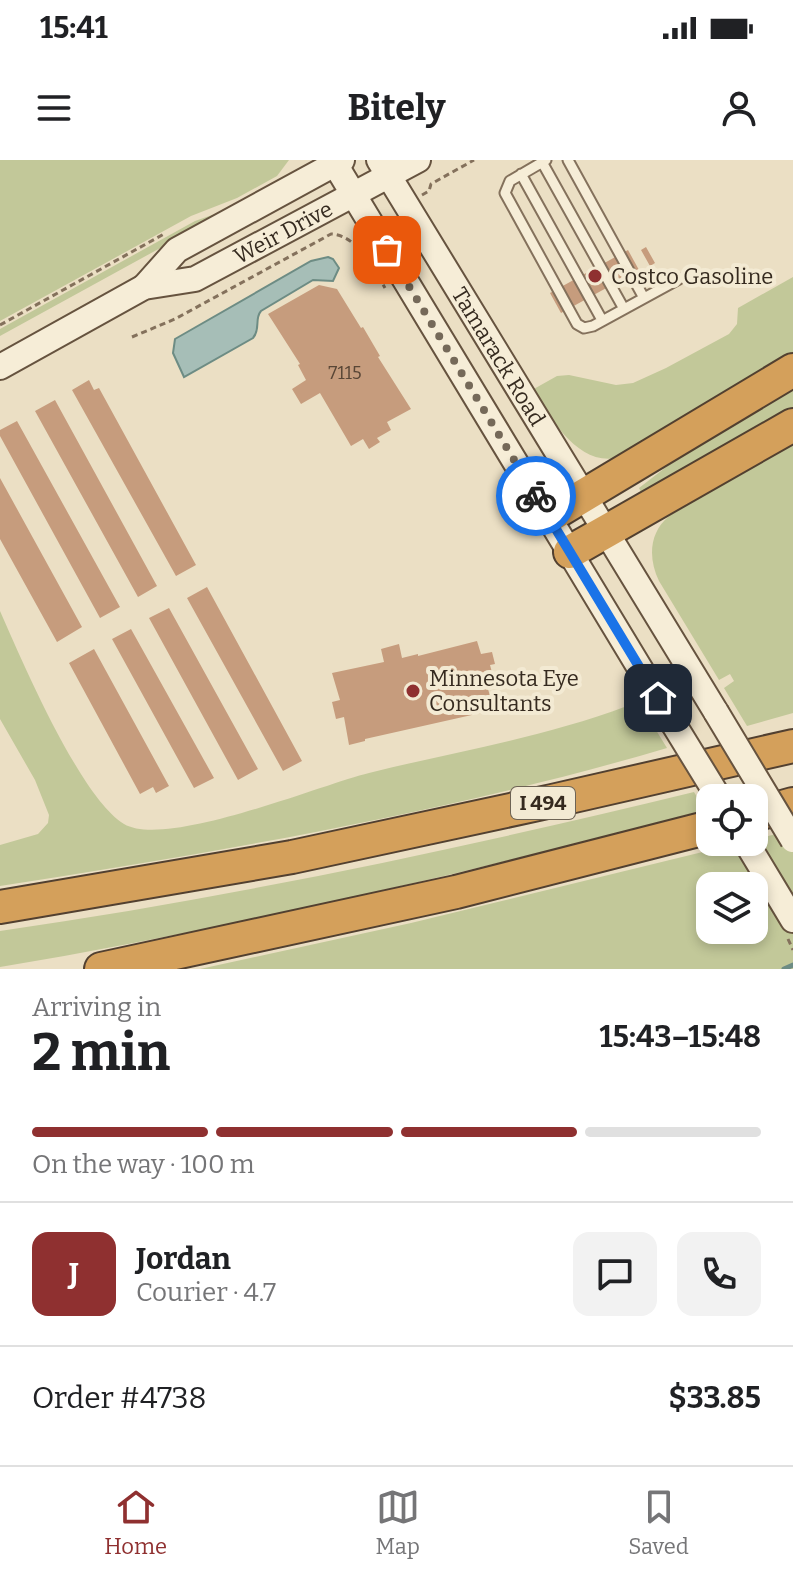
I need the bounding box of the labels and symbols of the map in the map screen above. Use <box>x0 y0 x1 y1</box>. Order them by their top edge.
street label: Weir Drive <box>229 195 337 269</box>
pin <box>353 216 421 284</box>
place label: Costco Gasoline <box>611 263 773 290</box>
marker: Costco Gasoline <box>586 267 604 285</box>
street label: Tamarack Road <box>446 282 551 430</box>
house number: 7115 <box>328 362 362 384</box>
courier <box>496 456 576 536</box>
pin <box>624 664 692 732</box>
place label: Minnesota Eye Consultants <box>429 665 579 717</box>
marker: Minnesota Eye Consultants <box>404 682 422 700</box>
road number: I 494 <box>511 787 575 819</box>

